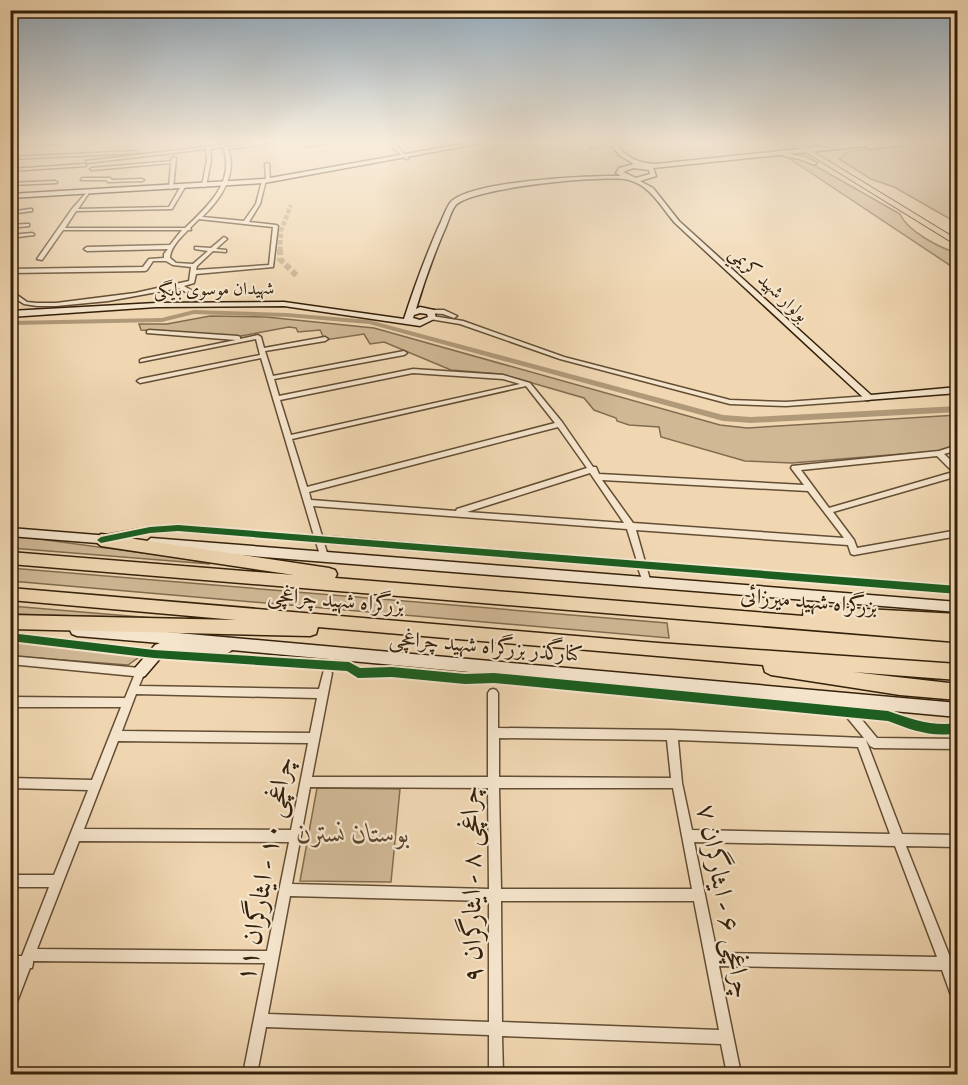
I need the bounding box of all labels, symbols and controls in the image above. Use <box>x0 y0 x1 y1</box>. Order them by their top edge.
street label: بولوار شهيد كريمي <box>721 242 813 331</box>
street label: شهیدان موسوی بایگی <box>153 277 275 305</box>
street label: بزرگراه شهید چراغچی <box>266 579 406 624</box>
street label: بزرگراه شهید میرزائی <box>739 580 879 625</box>
street label: کنارگذر بزرگراه شهید چراغچی <box>388 622 584 672</box>
street label: چراغچی ۱۰ - ایثارگران ۱۱ <box>226 753 305 985</box>
street label: چراغچی ۸ - ایثارگران ۹ <box>451 785 495 983</box>
street label: چراغچی ۶ - ایثارگران ۷ <box>685 801 761 1002</box>
park label: بوستان نسترن <box>296 816 410 855</box>

